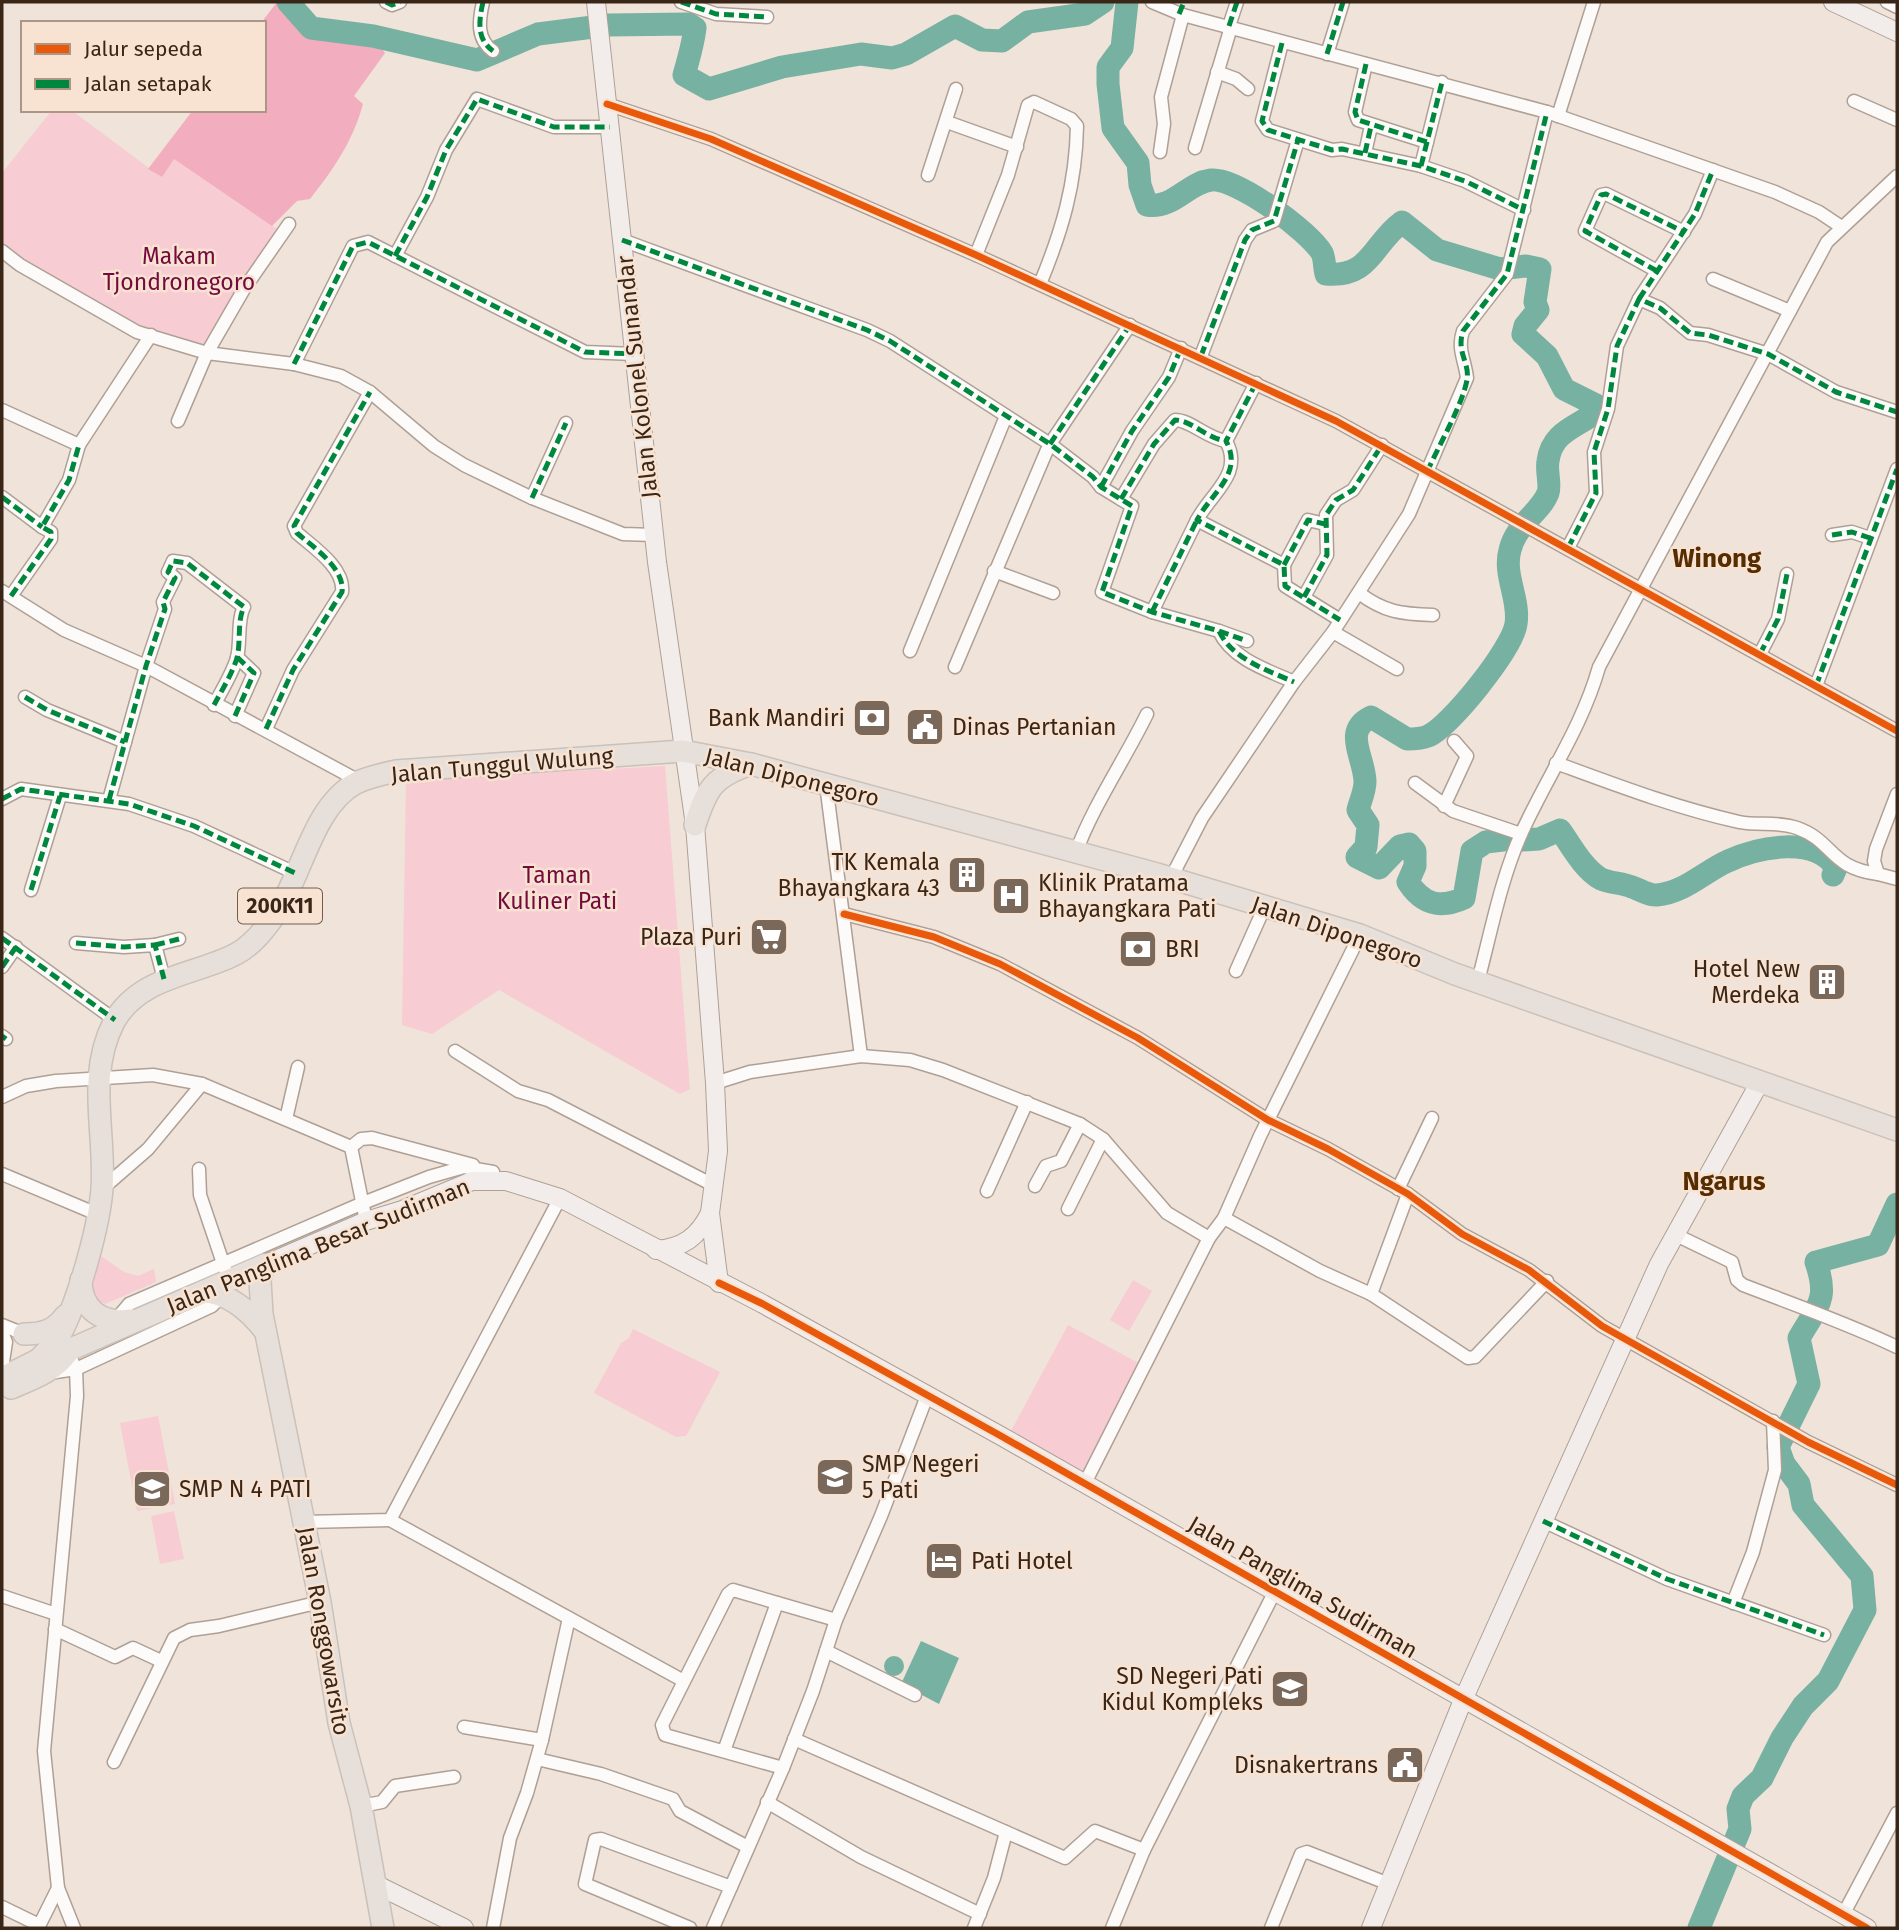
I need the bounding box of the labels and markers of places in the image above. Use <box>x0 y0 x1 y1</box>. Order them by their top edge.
bank icon: Bank Mandiri <box>851 697 893 739</box>
place label: Bank Mandiri <box>708 704 845 732</box>
public building icon: Dinas Pertanian <box>904 706 946 748</box>
place label: Dinas Pertanian <box>952 713 1117 741</box>
place label: TK Kemala Bhayangkara 43 <box>778 848 940 902</box>
building icon: TK Kemala Bhayangkara 43 <box>946 854 988 896</box>
place label: Klinik Pratama Bhayangkara Pati <box>1038 869 1217 923</box>
hospital icon: Klinik Pratama Bhayangkara Pati <box>990 875 1032 917</box>
supermarket icon: Plaza Puri <box>748 916 790 958</box>
place label: Plaza Puri <box>640 923 742 951</box>
bank icon: BRI <box>1117 928 1159 970</box>
place label: BRI <box>1165 935 1200 963</box>
place label: Hotel New Merdeka <box>1693 955 1801 1009</box>
building icon: Hotel New Merdeka <box>1806 961 1848 1003</box>
place label: SMP Negeri 5 Pati <box>862 1450 979 1504</box>
school or university icon: SMP Negeri 5 Pati <box>814 1456 856 1498</box>
school or university icon: SMP N 4 PATI <box>131 1468 173 1510</box>
place label: SMP N 4 PATI <box>179 1475 311 1503</box>
hotel icon: Pati Hotel <box>923 1540 965 1582</box>
place label: Pati Hotel <box>971 1547 1073 1575</box>
place label: SD Negeri Pati Kidul Kompleks <box>1101 1662 1263 1716</box>
school or university icon: SD Negeri Pati Kidul Kompleks <box>1269 1668 1311 1710</box>
public building icon: Disnakertrans <box>1384 1744 1426 1786</box>
place label: Disnakertrans <box>1234 1751 1378 1779</box>

